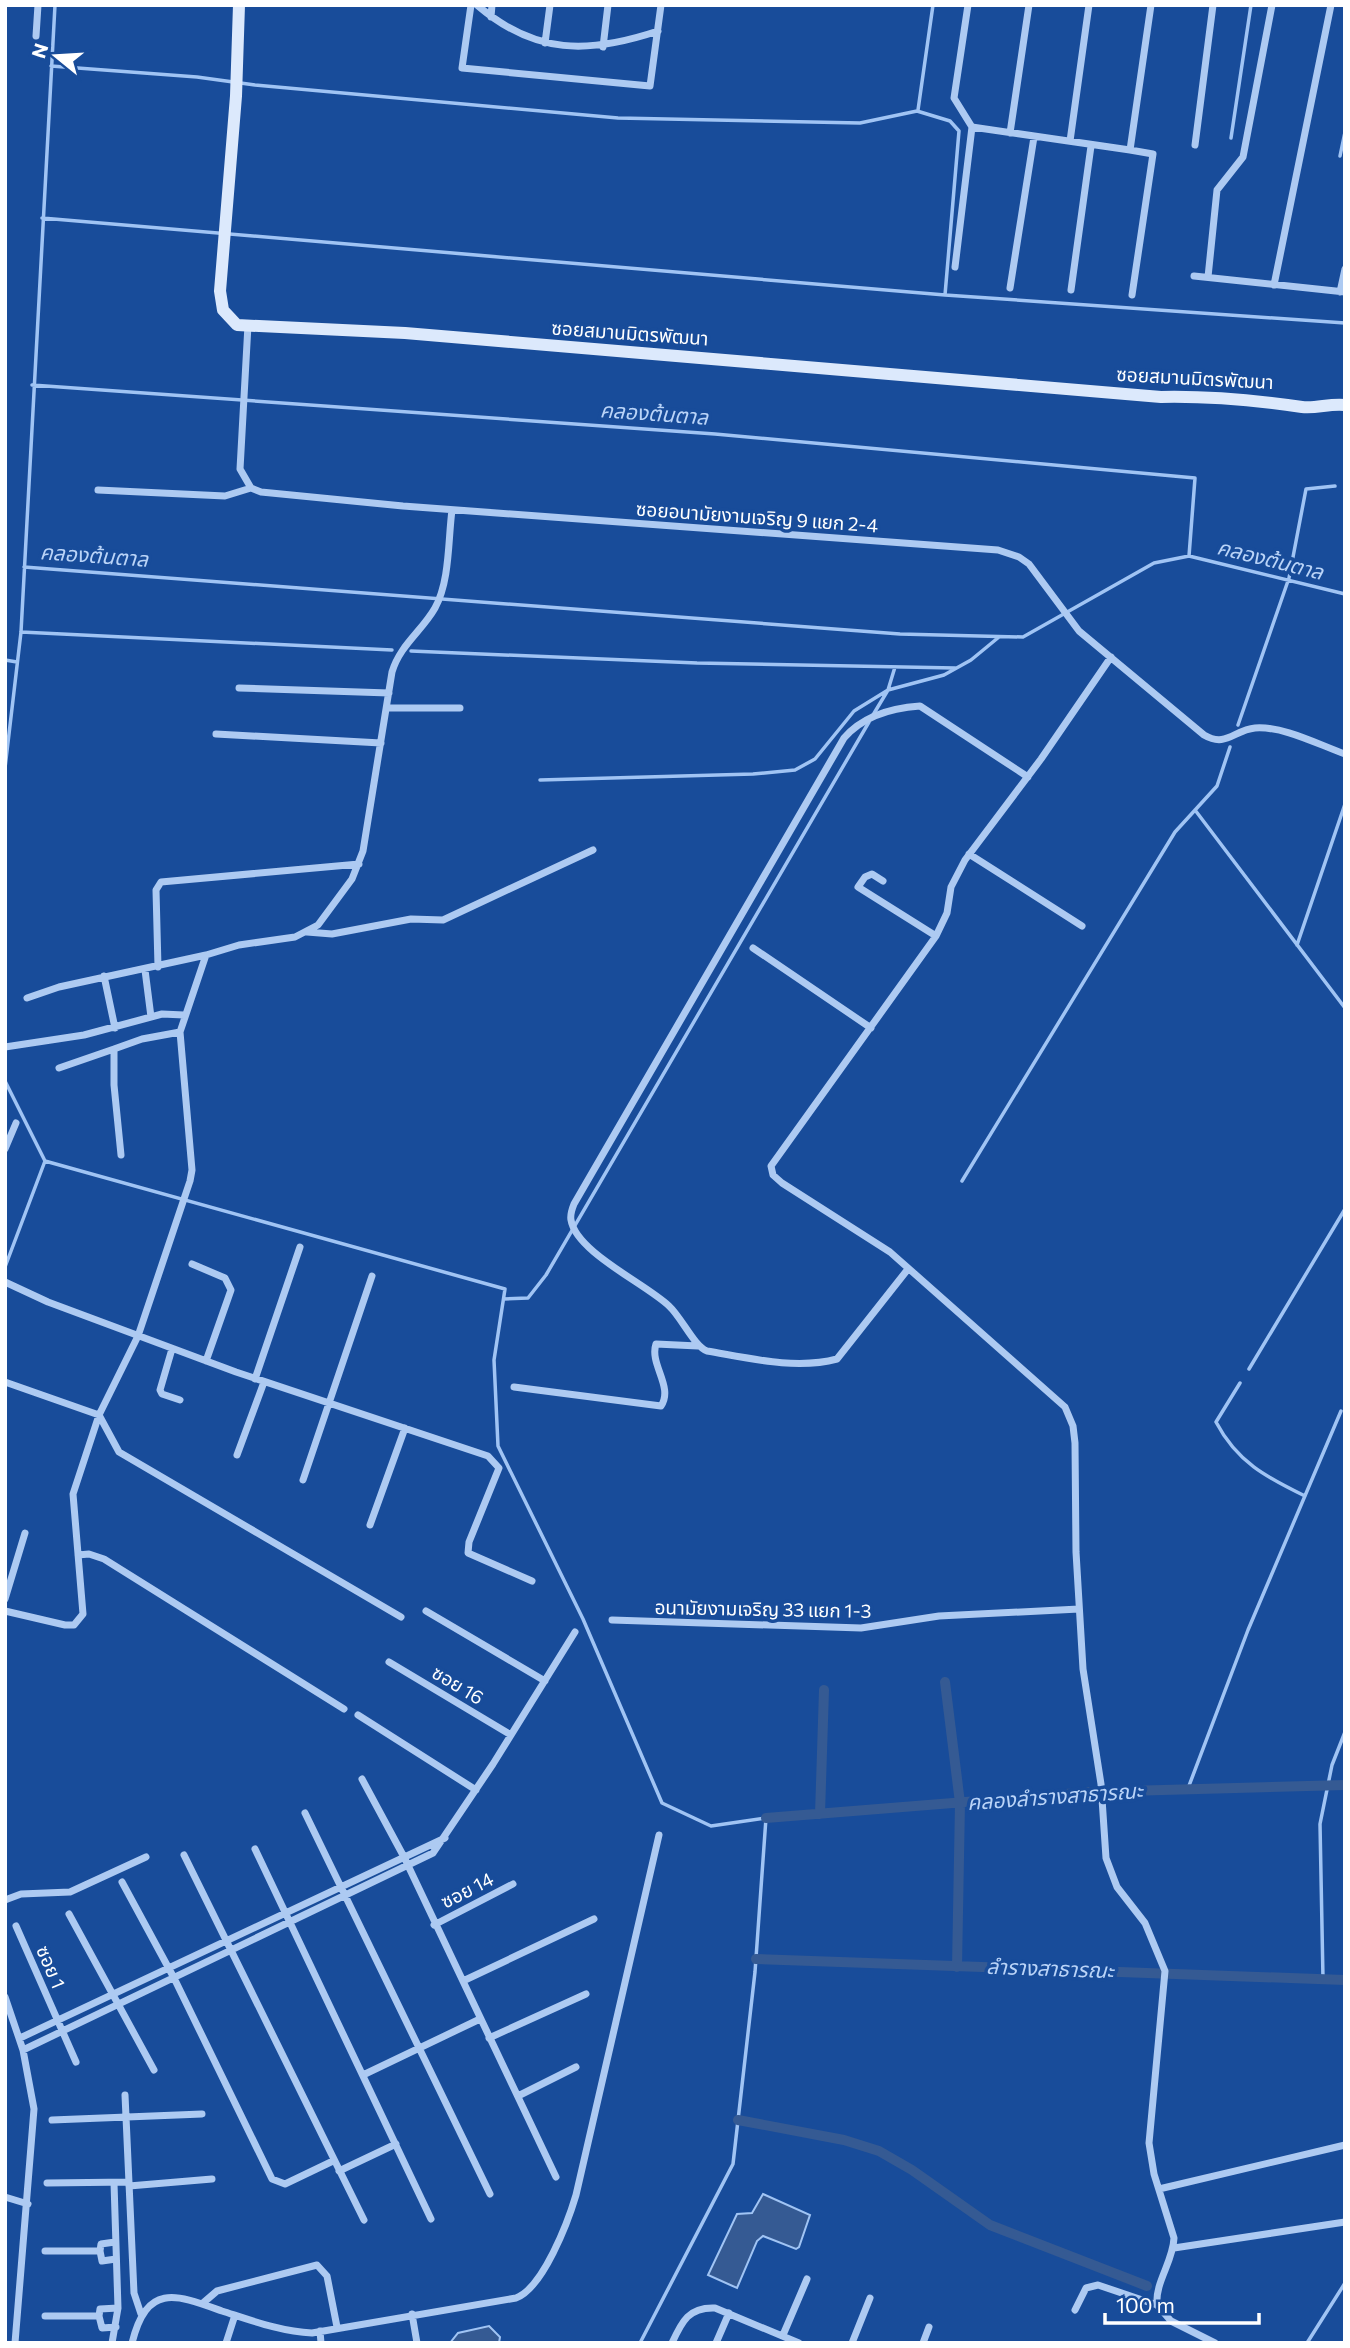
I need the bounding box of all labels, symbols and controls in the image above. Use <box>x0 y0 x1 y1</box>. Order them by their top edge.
north arrow <box>21 21 91 91</box>
text: N <box>26 40 52 61</box>
street label: ซอยสมานมิตรพัฒนา <box>551 316 709 349</box>
street label: ซอยสมานมิตรพัฒนา <box>1116 362 1274 393</box>
water label: คลองต้นตาล <box>599 396 710 429</box>
street label: ซอยอนามัยงามเจริญ 9 แยก 2-4 <box>635 497 879 536</box>
water label: คลองต้นตาล <box>1215 533 1327 584</box>
water label: คลองต้นตาล <box>39 538 150 571</box>
street label: อนามัยงามเจริญ 33 แยก 1-3 <box>654 1595 872 1622</box>
street label: ซอย 16 <box>428 1660 488 1709</box>
water label: คลองลำรางสาธารณะ <box>966 1777 1145 1814</box>
street label: ซอย 14 <box>437 1867 497 1912</box>
street label: ซอย 1 <box>32 1942 71 1992</box>
water label: ลำรางสาธารณะ <box>986 1953 1116 1982</box>
scale bar <box>1105 2282 1259 2326</box>
text: 100 m <box>1116 2292 1175 2317</box>

